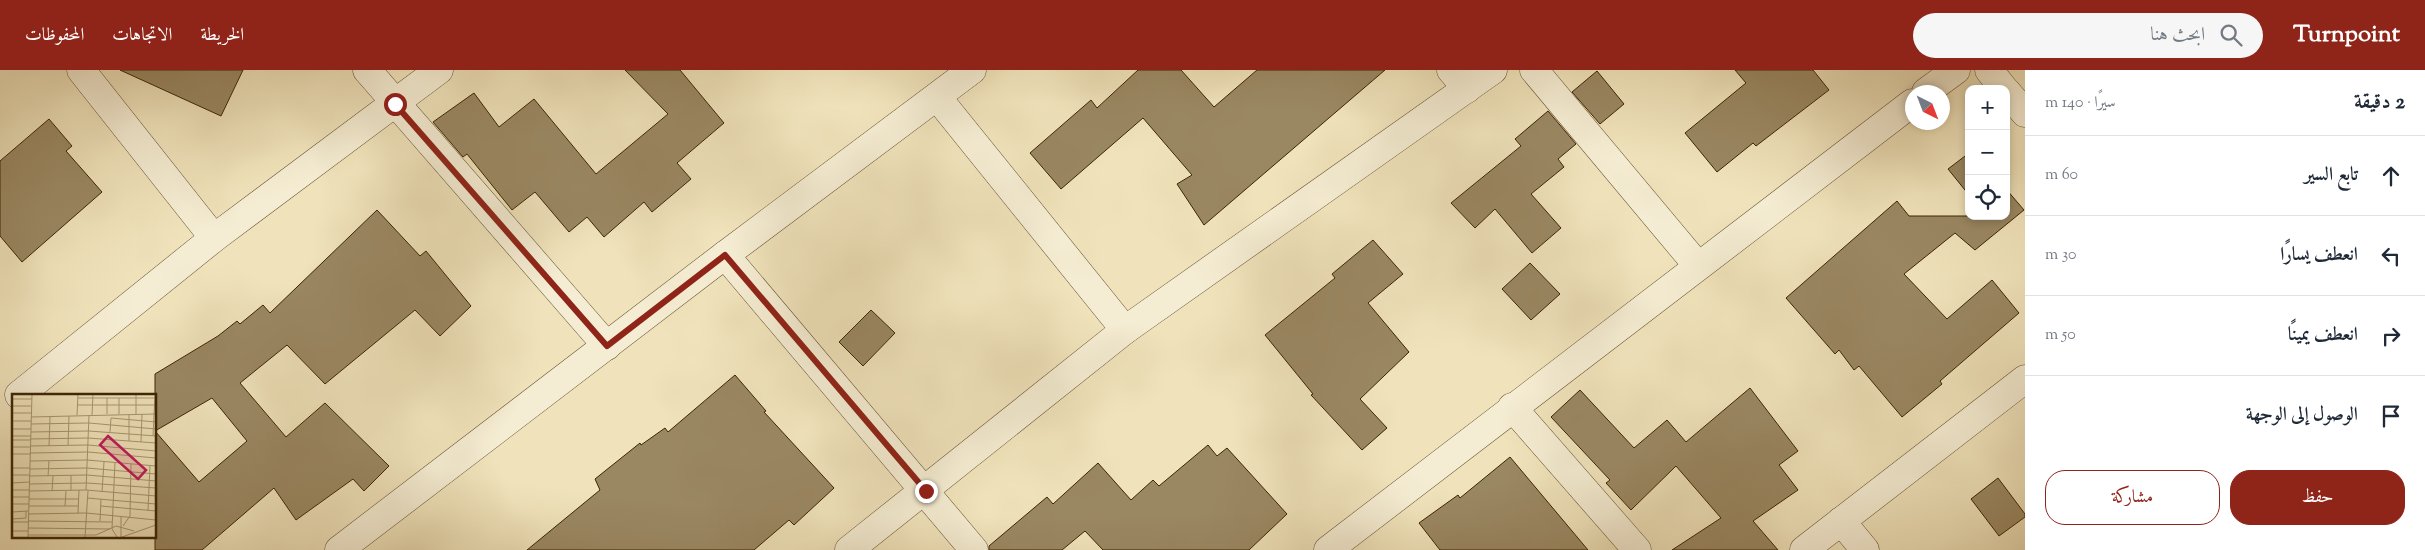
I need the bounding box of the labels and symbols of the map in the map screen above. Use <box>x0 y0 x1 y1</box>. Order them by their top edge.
north arrow <box>1905 85 1950 130</box>
route start <box>384 93 407 116</box>
inset map <box>12 394 156 538</box>
route end <box>915 480 938 503</box>

